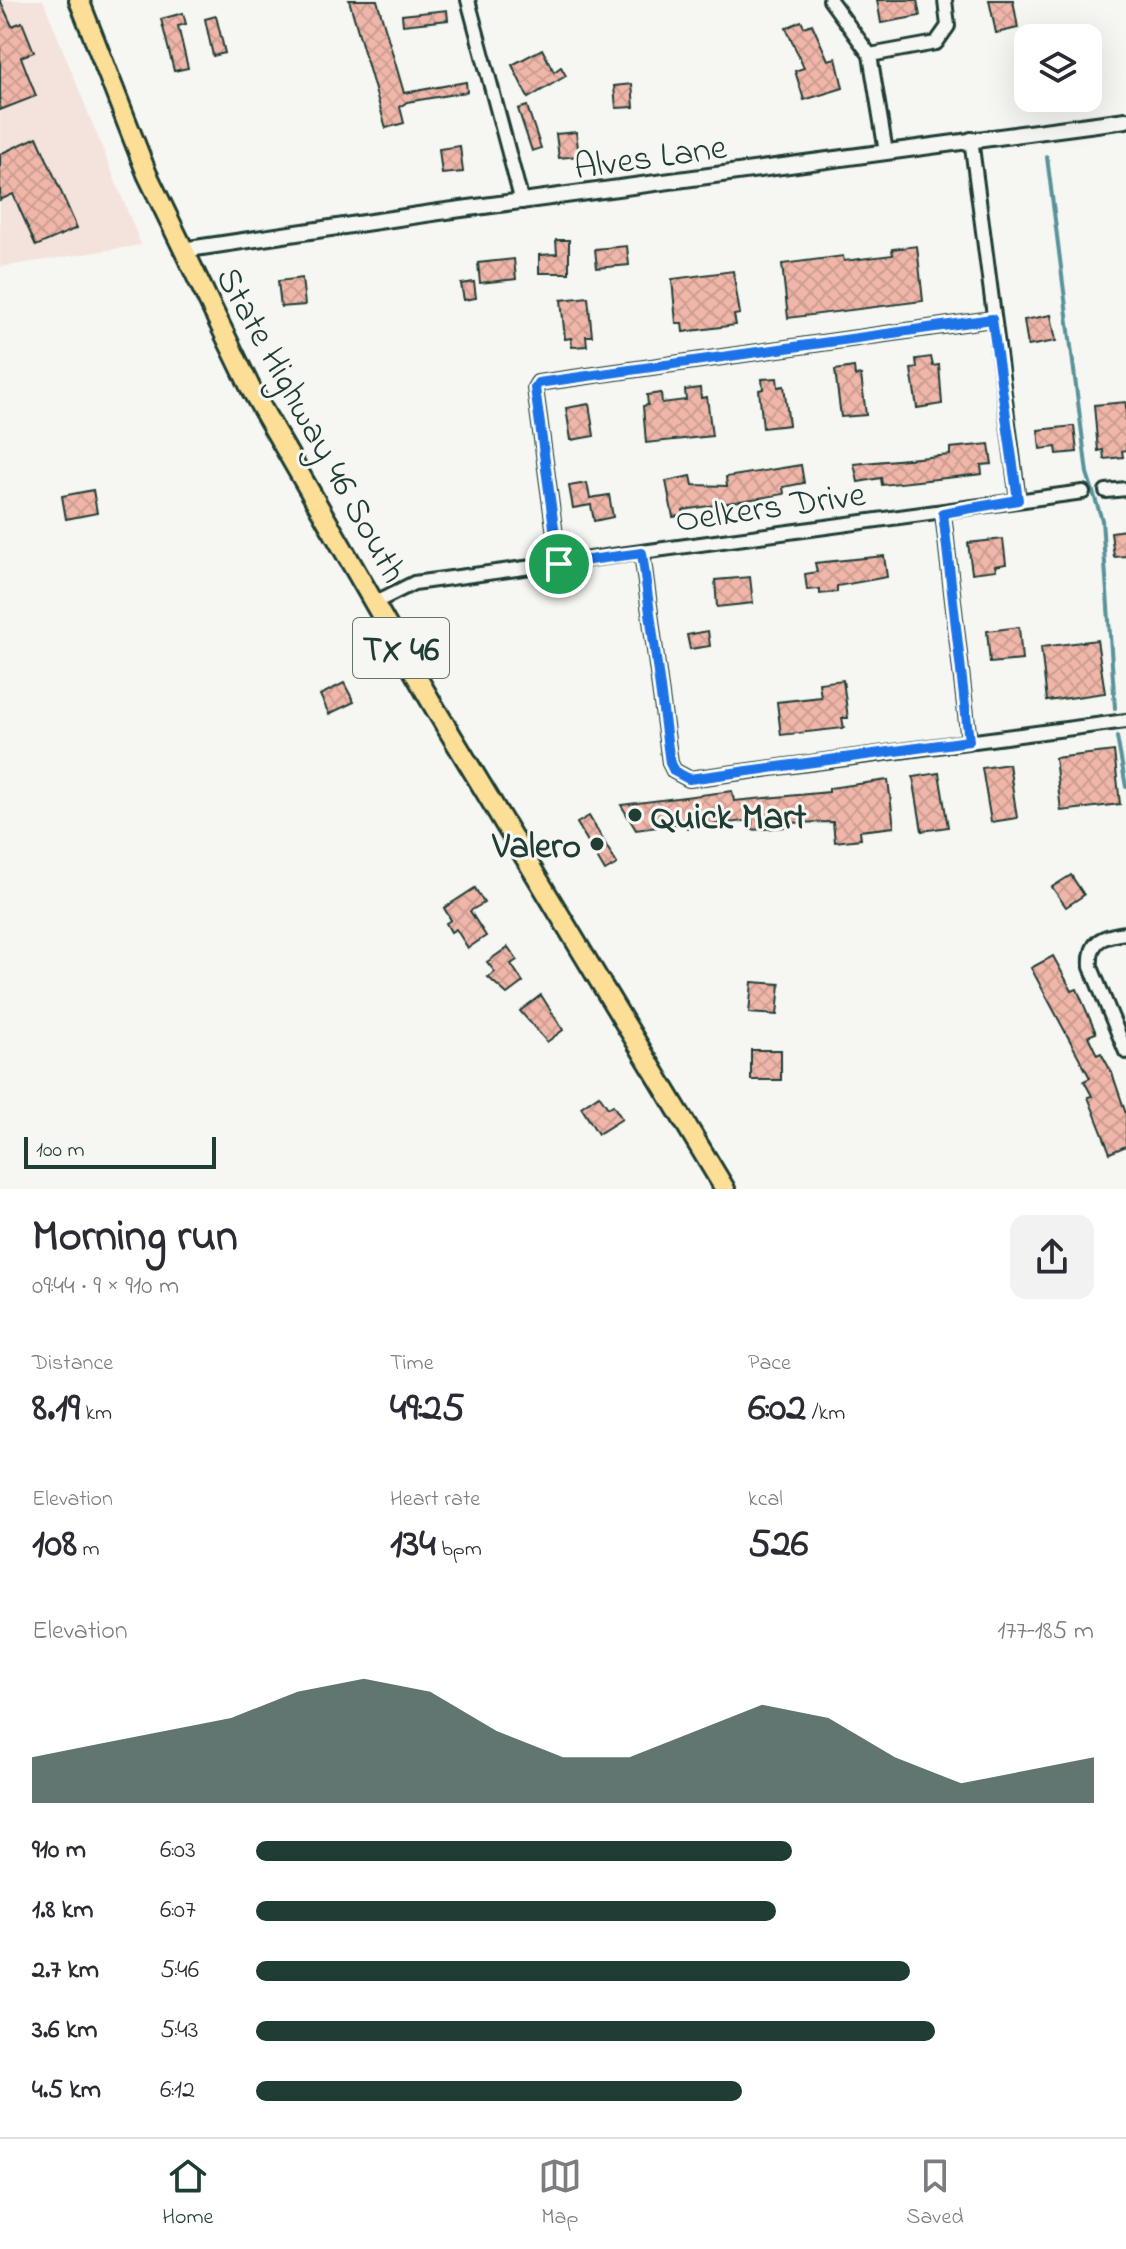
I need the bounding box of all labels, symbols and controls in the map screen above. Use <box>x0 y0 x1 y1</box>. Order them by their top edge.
map controls <box>1014 24 1102 112</box>
button: layers <box>1014 24 1102 112</box>
street label: Alves Lane <box>571 122 731 196</box>
street label: State Highway 46 South <box>200 258 418 594</box>
street label: Oelkers Drive <box>672 470 870 549</box>
pin <box>525 530 593 598</box>
icon: arrive <box>537 542 581 586</box>
road number: TX 46 <box>353 618 449 678</box>
place label: Quick Mart <box>651 793 807 846</box>
marker: Quick Mart <box>626 806 644 824</box>
place label: Valero <box>492 822 581 875</box>
marker: Valero <box>588 835 606 853</box>
scale bar <box>24 1133 216 1169</box>
text: 100 m <box>36 1135 85 1167</box>
text: Morning run <box>32 1206 238 1270</box>
button: share <box>1010 1215 1094 1299</box>
text: 09:44 · 9 × 910 m <box>32 1268 179 1306</box>
text: Distance <box>32 1348 113 1380</box>
text: Time <box>390 1348 434 1380</box>
text: Pace <box>748 1348 791 1380</box>
text: 8.19 <box>32 1380 80 1439</box>
text: 49:25 <box>390 1380 465 1439</box>
text: 6:02 <box>748 1380 806 1439</box>
text: km <box>80 1398 112 1430</box>
text: /km <box>806 1398 845 1430</box>
text: Elevation <box>32 1484 113 1516</box>
text: Heart rate <box>390 1484 480 1516</box>
text: kcal <box>748 1484 783 1516</box>
text: 108 <box>32 1516 77 1575</box>
text: 134 <box>390 1516 436 1575</box>
text: 526 <box>748 1516 808 1575</box>
text: m <box>77 1534 100 1566</box>
text: bpm <box>436 1534 482 1566</box>
text: Elevation <box>32 1613 128 1651</box>
text: 177–185 m <box>997 1613 1094 1651</box>
text: 910 m <box>32 1832 86 1870</box>
text: 6:03 <box>160 1832 196 1870</box>
text: 1.8 km <box>32 1892 93 1930</box>
text: 6:07 <box>160 1892 196 1930</box>
text: 2.7 km <box>32 1952 99 1990</box>
text: 5:46 <box>160 1952 199 1990</box>
text: 3.6 km <box>32 2012 98 2050</box>
text: 5:43 <box>160 2012 199 2050</box>
text: 4.5 km <box>32 2072 101 2110</box>
text: 6:12 <box>160 2072 195 2110</box>
tab: Home <box>162 2154 213 2234</box>
tab: Map <box>538 2154 582 2234</box>
tab: Saved <box>906 2154 964 2234</box>

